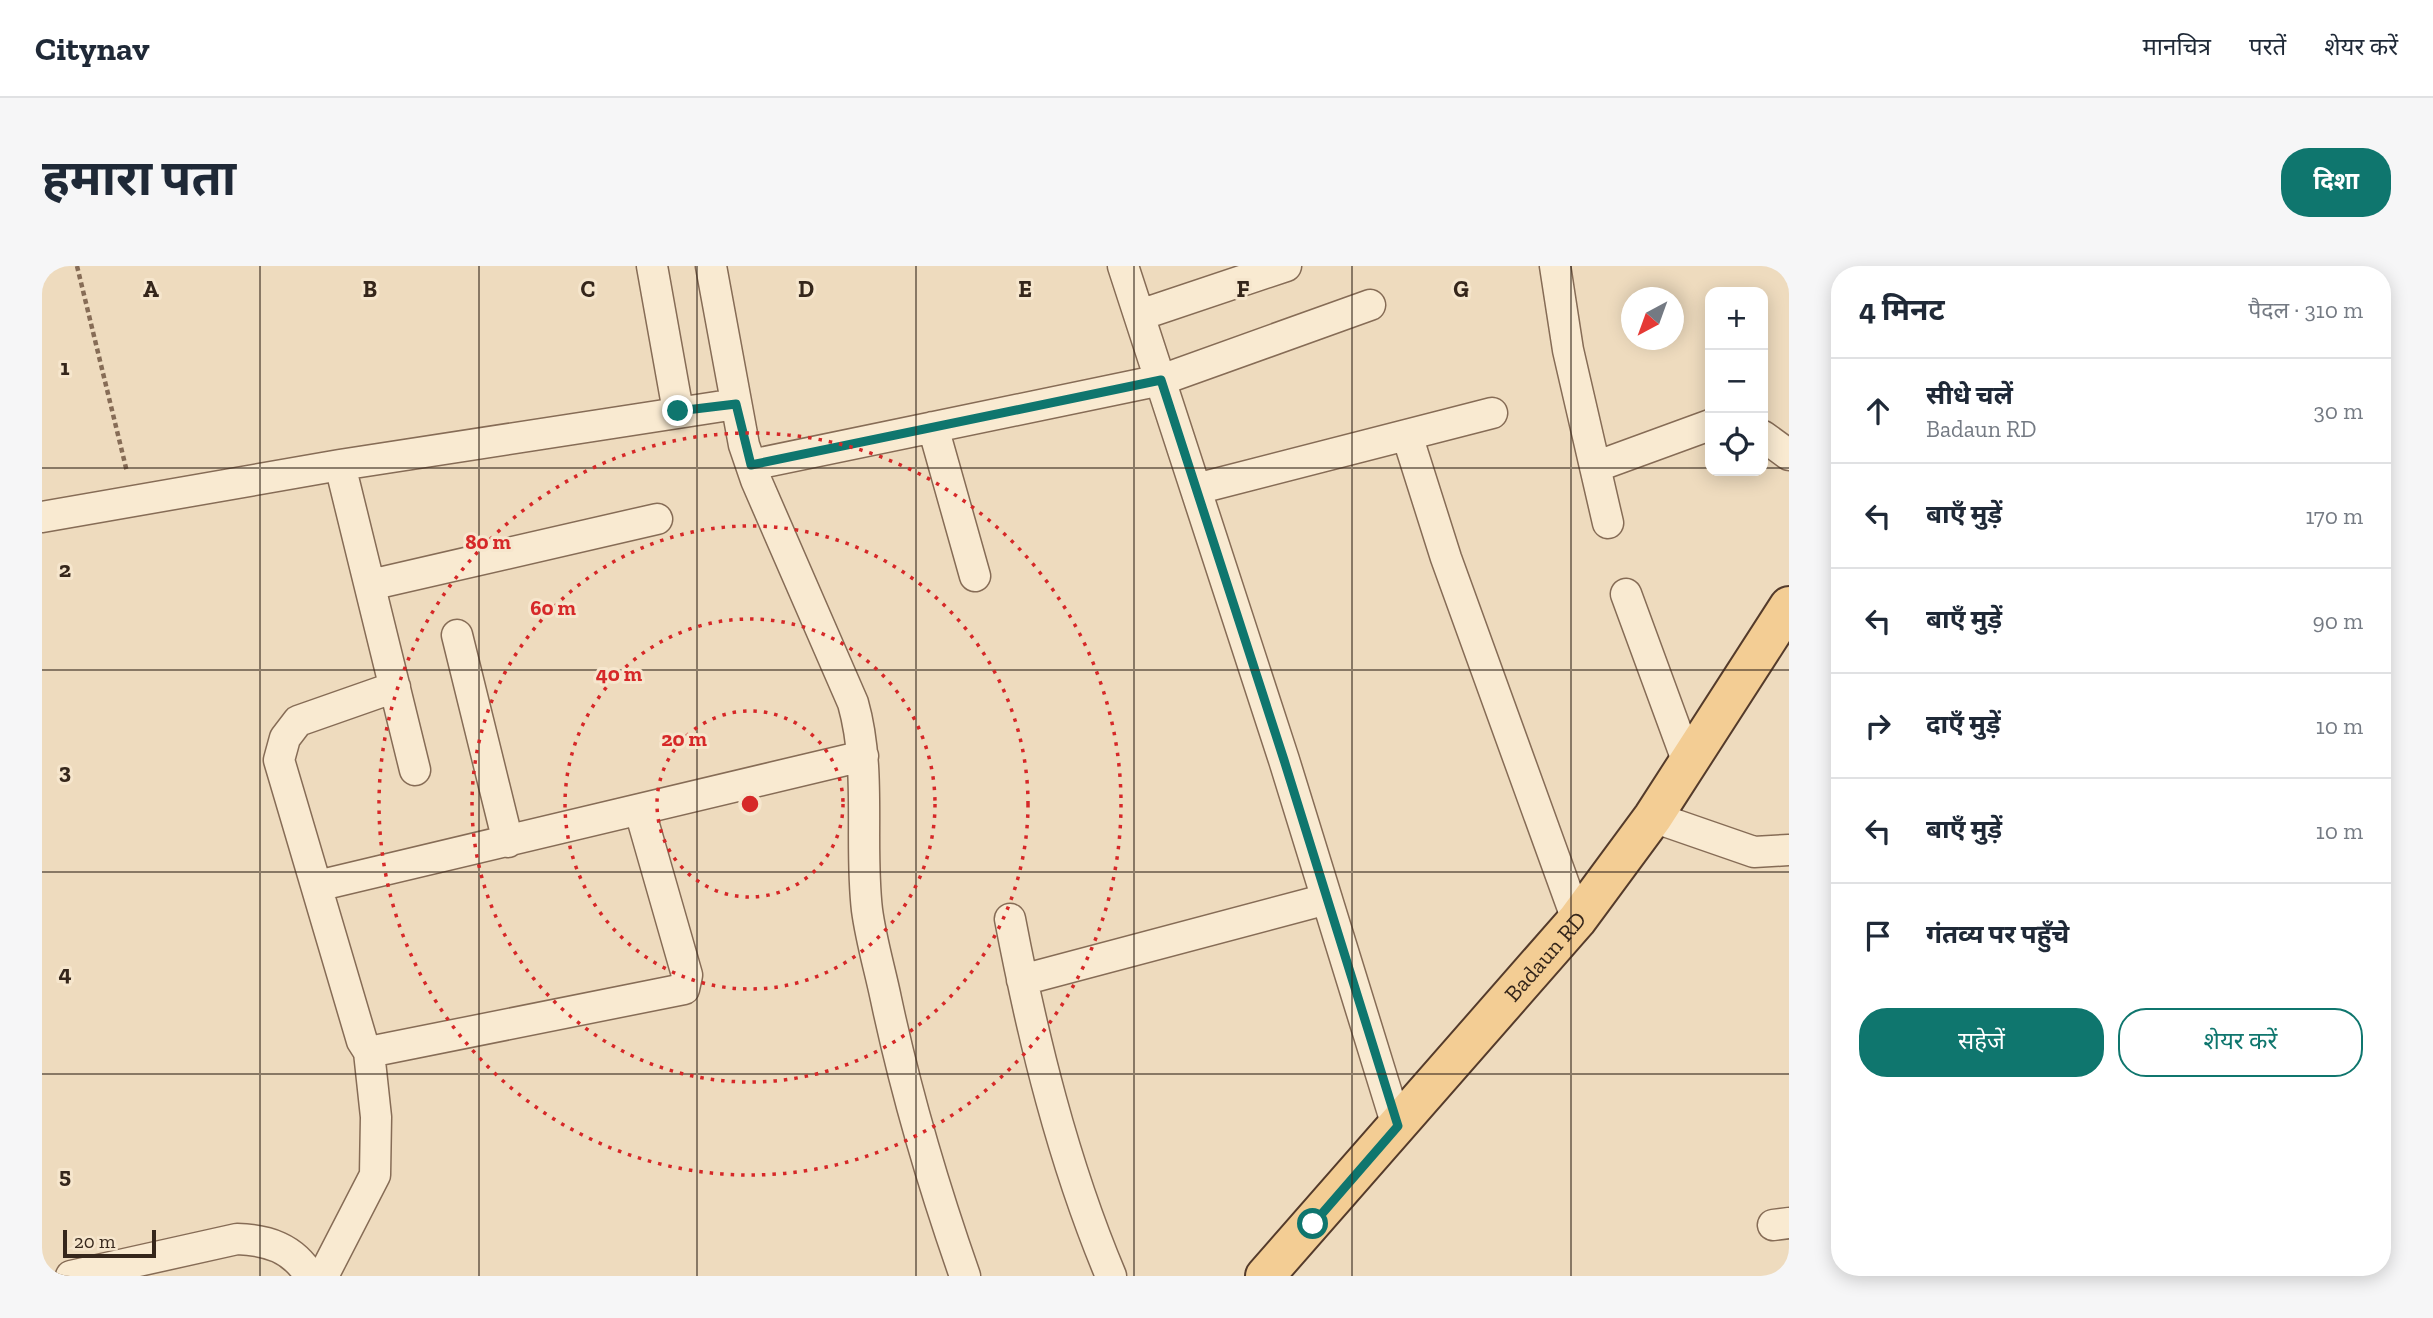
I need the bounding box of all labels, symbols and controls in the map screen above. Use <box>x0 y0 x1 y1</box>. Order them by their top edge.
text: Citynav <box>35 29 150 68</box>
text: मानचित्र <box>2143 32 2211 61</box>
text: परतें <box>2249 32 2286 61</box>
text: शेयर करें <box>2324 32 2398 61</box>
button: दिशा <box>2281 148 2391 217</box>
text: हमारा पता <box>42 149 236 208</box>
text: A <box>143 275 159 303</box>
text: B <box>363 275 377 303</box>
text: C <box>581 275 595 303</box>
text: D <box>798 275 814 303</box>
text: E <box>1018 275 1032 303</box>
text: F <box>1236 275 1250 303</box>
text: G <box>1453 275 1469 303</box>
north arrow <box>1621 287 1684 350</box>
map controls <box>1705 287 1768 476</box>
button: + <box>1705 287 1768 350</box>
text: 4 मिनट <box>1859 292 1945 328</box>
text: पैदल · 310 m <box>2248 296 2363 324</box>
button: − <box>1705 350 1768 413</box>
text: 1 <box>60 353 70 381</box>
text: सीधे चलें <box>1926 379 2013 411</box>
icon: ahead <box>1859 392 1897 430</box>
route end <box>662 395 693 426</box>
text: 30 m <box>2313 397 2363 425</box>
button: locate <box>1705 413 1768 476</box>
text: Badaun RD <box>1926 415 2036 443</box>
icon: left <box>1859 497 1897 535</box>
text: बाएँ मुड़ें <box>1926 498 2002 530</box>
text: 170 m <box>2305 502 2363 530</box>
text: 80 m <box>465 529 511 554</box>
text: 2 <box>59 555 71 583</box>
text: 60 m <box>530 595 576 620</box>
icon: left <box>1859 602 1897 640</box>
text: बाएँ मुड़ें <box>1926 603 2002 635</box>
text: 90 m <box>2312 607 2363 635</box>
text: 40 m <box>596 661 643 686</box>
icon: right <box>1859 707 1897 745</box>
text: दाएँ मुड़ें <box>1926 708 2001 740</box>
text: 10 m <box>2316 712 2363 740</box>
text: 20 m <box>661 726 707 751</box>
text: 3 <box>59 757 71 785</box>
centre of rings <box>738 792 762 816</box>
icon: left <box>1859 812 1897 850</box>
text: बाएँ मुड़ें <box>1926 813 2002 845</box>
text: 10 m <box>2316 817 2363 845</box>
street label: Badaun RD <box>1498 906 1592 1007</box>
icon: arrive <box>1859 917 1897 955</box>
text: गंतव्य पर पहुँचे <box>1926 918 2069 950</box>
text: 4 <box>58 959 72 987</box>
button: सहेजें <box>1859 1008 2104 1077</box>
button: शेयर करें <box>2118 1008 2363 1077</box>
text: 5 <box>59 1161 71 1189</box>
route start <box>1297 1208 1328 1239</box>
scale bar <box>63 1227 156 1259</box>
text: 20 m <box>74 1230 115 1253</box>

